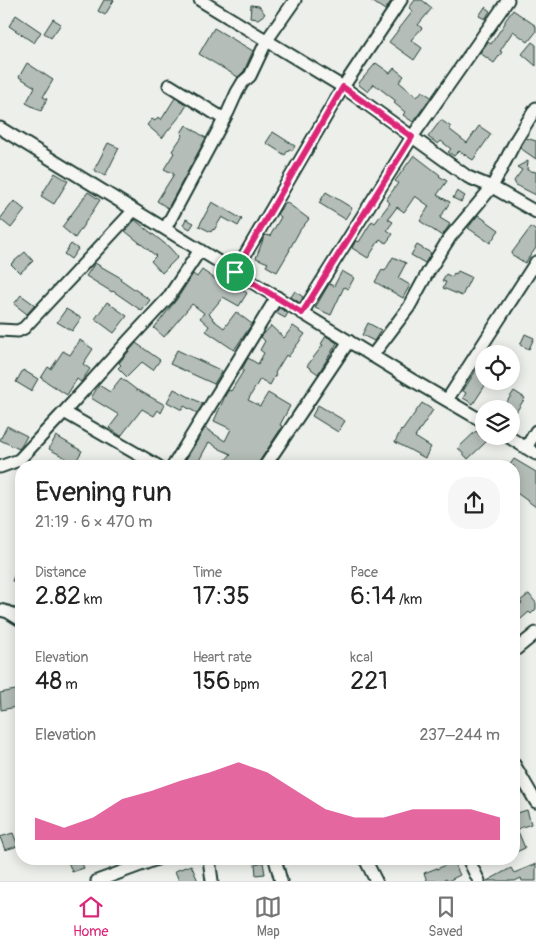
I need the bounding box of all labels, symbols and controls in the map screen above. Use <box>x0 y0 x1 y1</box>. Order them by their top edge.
pin <box>214 251 256 293</box>
icon: arrive <box>221 258 249 286</box>
map controls <box>475 345 520 445</box>
button: locate <box>475 345 520 390</box>
button: layers <box>475 400 520 445</box>
text: Evening run <box>35 475 172 510</box>
button: share <box>448 477 500 529</box>
text: 21:19 · 6 × 470 m <box>35 512 153 532</box>
text: Distance <box>35 564 86 581</box>
text: Time <box>193 564 222 581</box>
text: Pace <box>350 564 378 581</box>
text: 2.82 <box>35 581 81 612</box>
text: 17:35 <box>193 581 250 612</box>
text: 6:14 <box>350 581 396 612</box>
text: km <box>81 591 102 608</box>
text: /km <box>396 591 422 608</box>
text: Elevation <box>35 649 88 666</box>
text: Heart rate <box>193 649 252 666</box>
text: kcal <box>350 649 373 666</box>
text: 48 <box>35 666 62 697</box>
text: 156 <box>193 666 231 697</box>
text: 221 <box>350 666 388 697</box>
text: m <box>62 676 78 693</box>
text: bpm <box>231 676 260 693</box>
text: Elevation <box>35 725 96 745</box>
text: 237–244 m <box>420 725 500 745</box>
tab: Home <box>73 893 108 940</box>
tab: Map <box>254 893 282 940</box>
tab: Saved <box>428 893 463 940</box>

